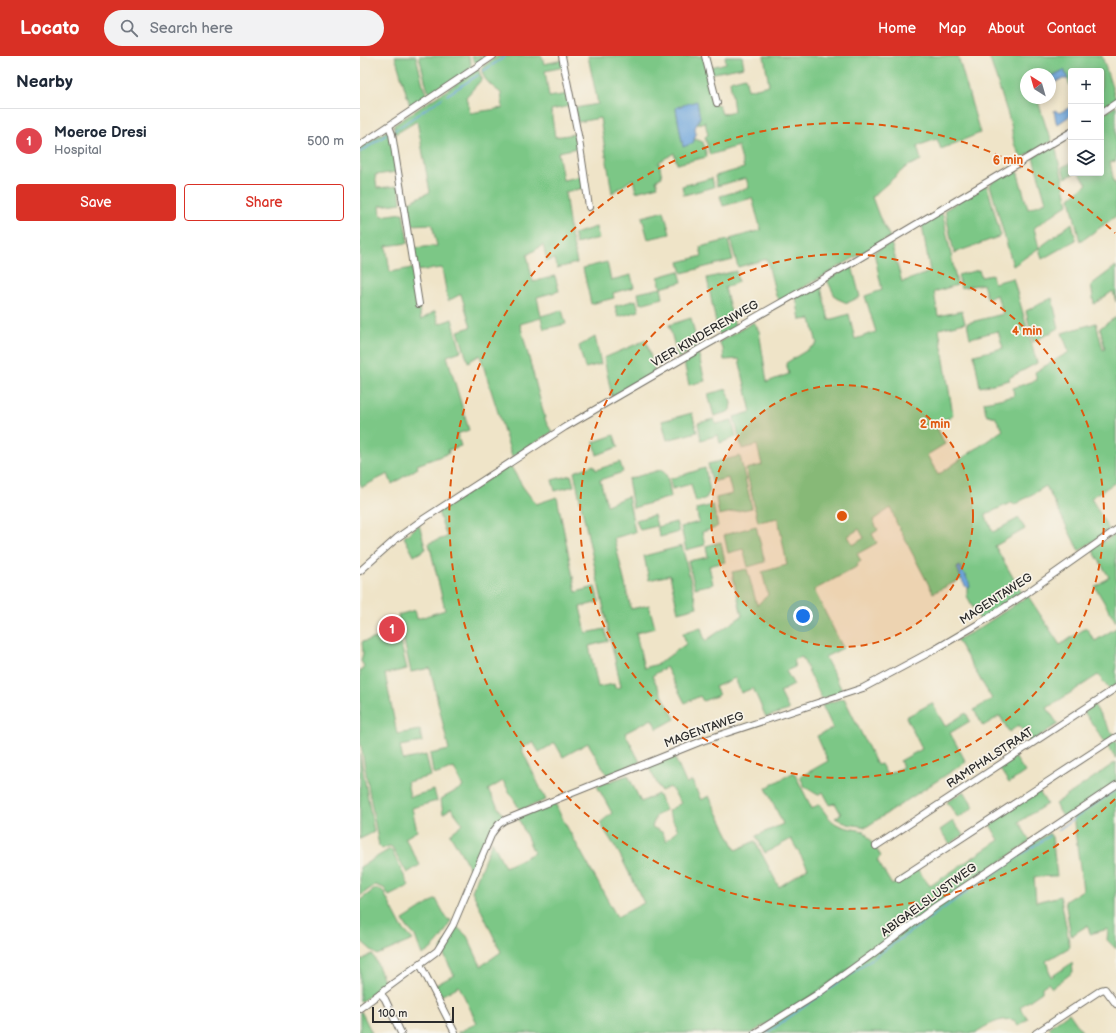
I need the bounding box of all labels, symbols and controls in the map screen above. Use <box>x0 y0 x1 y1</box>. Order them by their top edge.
search box <box>104 10 384 46</box>
text: Locato <box>20 17 80 40</box>
icon: search <box>118 17 140 39</box>
text: Search here <box>150 19 233 38</box>
text: Home <box>878 20 916 37</box>
text: Map <box>938 20 966 37</box>
text: About <box>988 20 1025 37</box>
text: Contact <box>1047 20 1096 37</box>
north arrow <box>1020 68 1056 104</box>
map controls <box>1068 68 1104 176</box>
button: + <box>1068 68 1104 104</box>
text: Nearby <box>16 72 73 92</box>
button: − <box>1068 104 1104 140</box>
text: Moeroe Dresi <box>54 123 147 142</box>
text: 1 <box>26 133 32 149</box>
text: 500 m <box>307 133 344 149</box>
button: layers <box>1068 140 1104 176</box>
text: Hospital <box>54 142 102 158</box>
text: 6 min <box>993 153 1023 168</box>
button: Save <box>16 184 176 221</box>
button: Share <box>184 184 344 221</box>
street label: VIER KINDERENWEG <box>649 297 761 371</box>
text: 4 min <box>1012 324 1042 339</box>
text: 2 min <box>920 417 950 432</box>
centre of rings <box>835 509 849 523</box>
street label: MAGENTAWEG <box>957 570 1035 628</box>
your location <box>793 606 813 626</box>
pin: 1 <box>379 614 405 644</box>
street label: MAGENTAWEG <box>662 709 746 751</box>
street label: RAMPHALSTRAAT <box>944 724 1037 792</box>
street label: ABIGAELSLUSTWEG <box>878 860 980 940</box>
scale bar <box>372 1005 454 1024</box>
text: 100 m <box>378 1007 407 1020</box>

